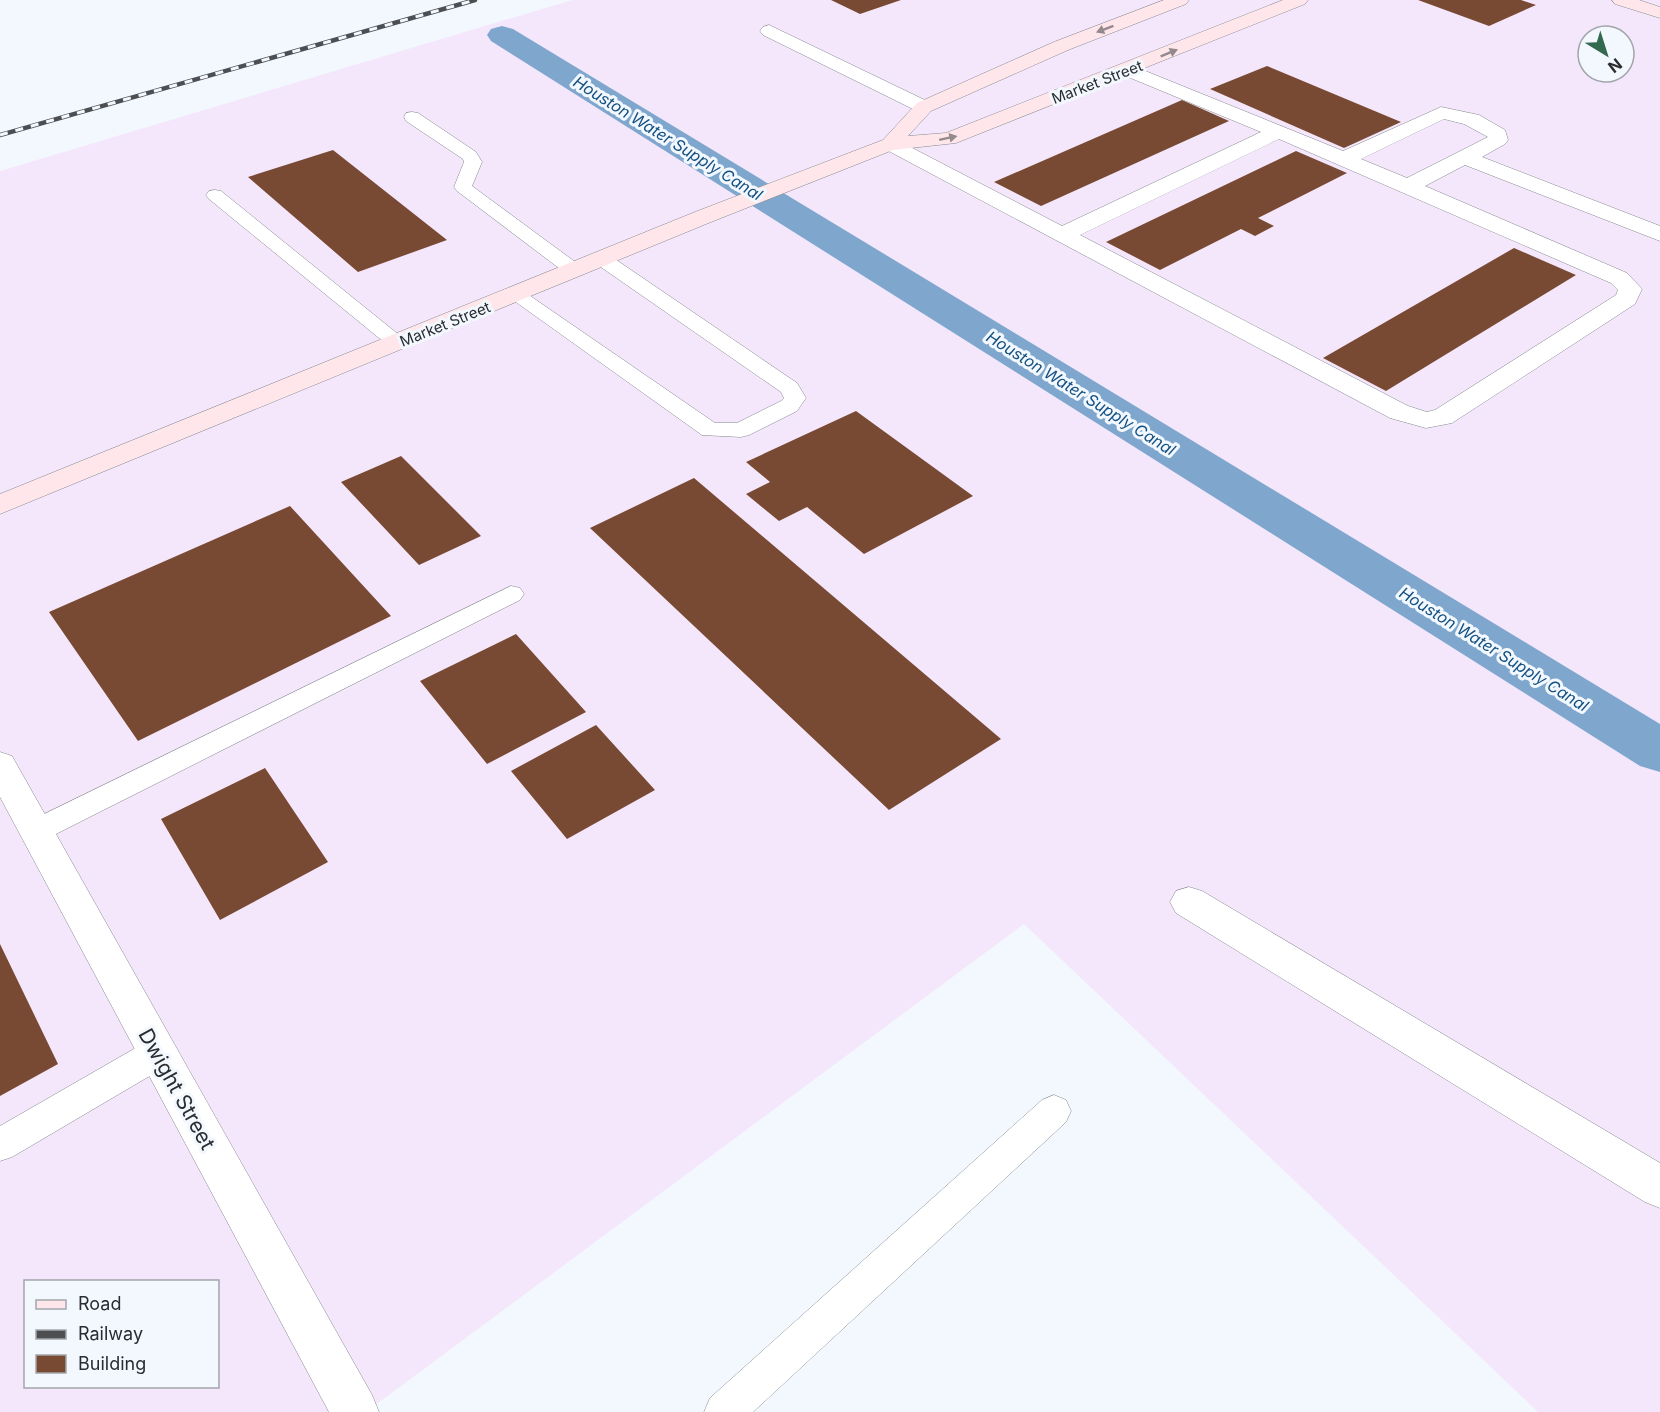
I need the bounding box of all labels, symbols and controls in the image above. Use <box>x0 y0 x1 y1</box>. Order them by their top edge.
one-way arrow <box>1096 24 1114 34</box>
north arrow <box>1576 24 1636 84</box>
one-way arrow <box>1161 48 1179 58</box>
text: N <box>1604 54 1626 77</box>
street label: Market Street <box>1049 56 1145 108</box>
water label: Houston Water Supply Canal <box>570 71 766 205</box>
one-way arrow <box>939 133 958 142</box>
street label: Market Street <box>397 297 493 351</box>
water label: Houston Water Supply Canal <box>983 326 1179 460</box>
water label: Houston Water Supply Canal <box>1396 582 1592 716</box>
street label: Dwight Street <box>133 1024 221 1154</box>
legend <box>24 1280 219 1388</box>
text: Road <box>78 1293 121 1314</box>
text: Railway <box>78 1323 143 1344</box>
text: Building <box>78 1353 146 1374</box>

